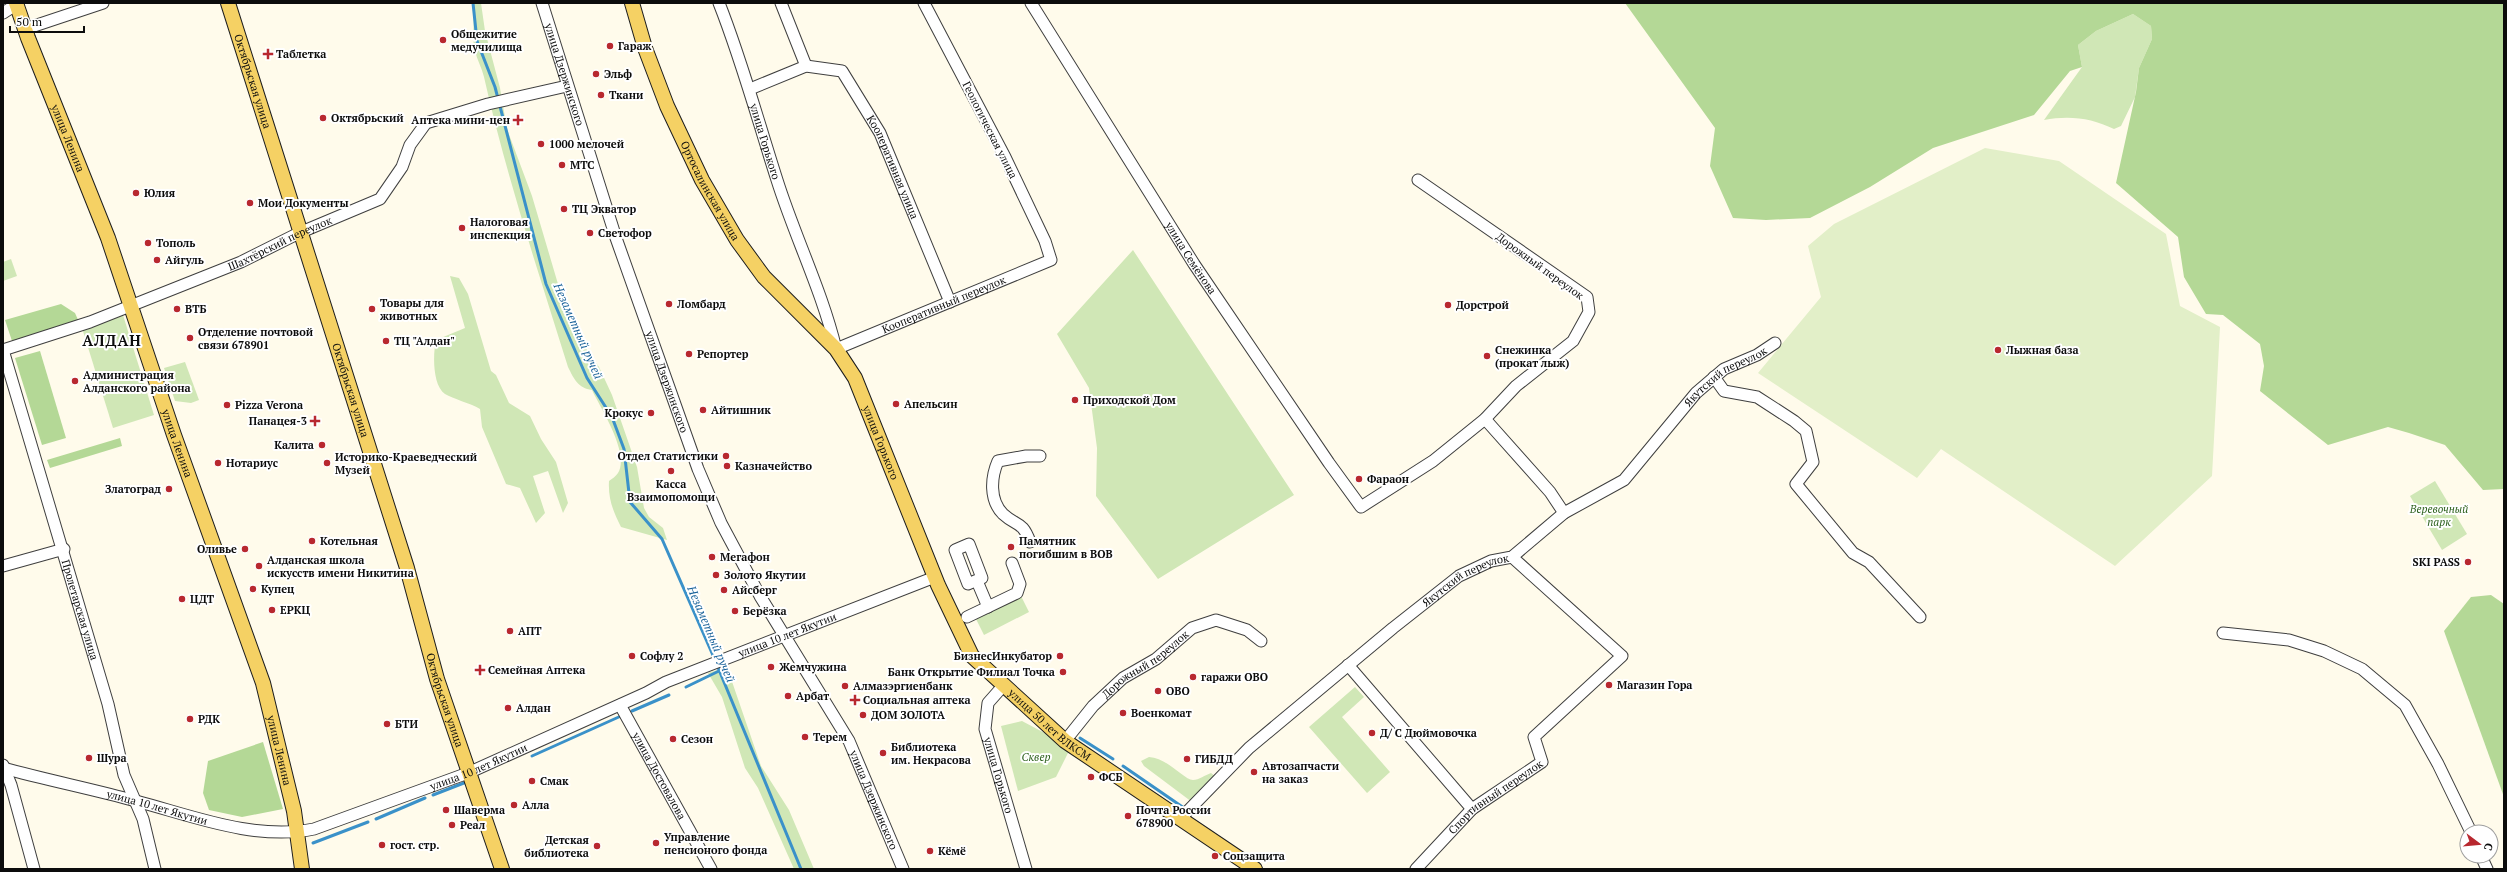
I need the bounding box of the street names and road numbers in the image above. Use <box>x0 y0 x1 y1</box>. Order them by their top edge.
street label: улица Дзержинского <box>542 21 587 128</box>
street label: Октябрьская улица <box>231 32 274 131</box>
street label: Геологическая улица <box>959 79 1021 181</box>
street label: улица Горького <box>746 101 783 181</box>
street label: улица Ленина <box>48 102 88 174</box>
street label: Кооперативная улица <box>864 113 922 222</box>
street label: Ортосалинская улица <box>678 139 743 243</box>
street label: Шахтёрский переулок <box>226 213 334 273</box>
street label: улица Семёнова <box>1162 218 1220 297</box>
street label: Дорожный переулок <box>1493 229 1587 303</box>
street label: Кооперативный переулок <box>880 273 1008 336</box>
street label: улица Дзержинского <box>642 328 692 434</box>
street label: Октябрьская улица <box>329 341 372 439</box>
street label: Якутский переулок <box>1681 343 1769 409</box>
street label: улица Горького <box>859 402 902 482</box>
street label: улица Ленина <box>158 406 196 480</box>
street label: Якутский переулок <box>1419 551 1510 610</box>
street label: Пролетарская улица <box>59 558 102 662</box>
street label: улица 10 лет Якутии <box>735 609 839 660</box>
street label: Дорожный переулок <box>1099 627 1191 701</box>
street label: Октябрьская улица <box>423 651 467 749</box>
street label: улица 50 лет ВЛКСМ <box>1005 685 1094 764</box>
street label: улица Ленина <box>264 713 295 787</box>
street label: улица Достовалова <box>629 729 689 822</box>
street label: улица Горького <box>980 734 1016 815</box>
street label: улица 10 лет Якутии <box>427 740 530 794</box>
street label: улица Дзержинского <box>846 747 901 852</box>
street label: Спортивный переулок <box>1445 757 1545 837</box>
street label: улица 10 лет Якутии <box>104 786 209 828</box>

